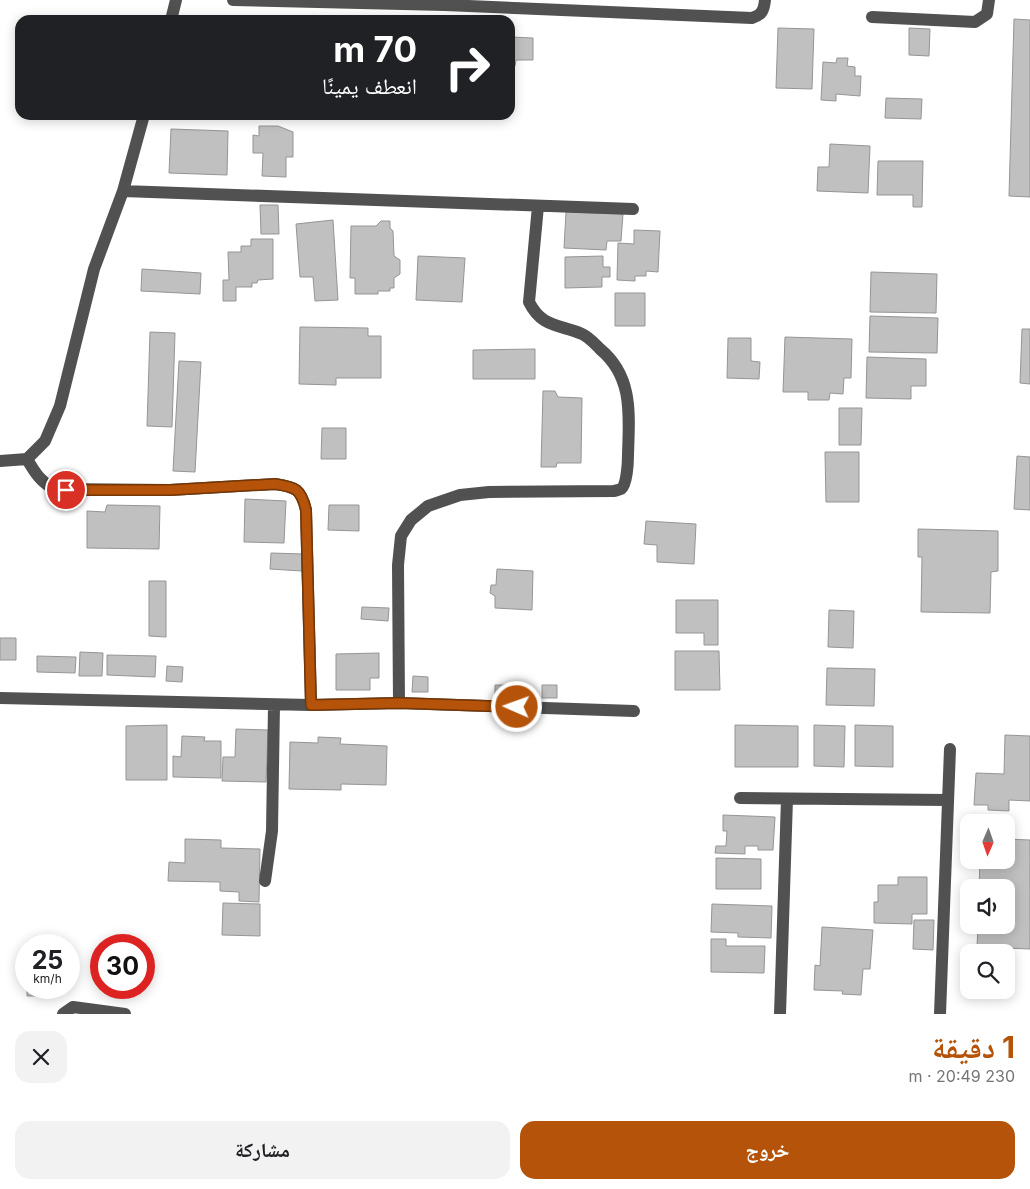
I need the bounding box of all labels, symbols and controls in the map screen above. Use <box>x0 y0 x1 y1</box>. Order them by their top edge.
text: 70 m <box>333 28 417 70</box>
icon: right <box>435 35 500 100</box>
text: انعطف يمينًا <box>322 73 417 99</box>
pin <box>45 469 87 511</box>
icon: arrive <box>52 476 80 504</box>
position arrow <box>490 680 542 732</box>
north arrow <box>960 814 1015 869</box>
map controls <box>960 814 1015 999</box>
button: sound <box>960 879 1015 934</box>
speed limit sign: 30 <box>90 934 155 999</box>
button: search <box>960 944 1015 999</box>
text: 25 <box>32 945 63 975</box>
text: km/h <box>33 971 62 986</box>
text: 1 دقيقة <box>932 1029 1015 1065</box>
button: close <box>15 1031 67 1083</box>
text: 230 m · 20:49 <box>908 1066 1015 1086</box>
button: مشاركة <box>15 1121 510 1179</box>
button: خروج <box>520 1121 1015 1179</box>

